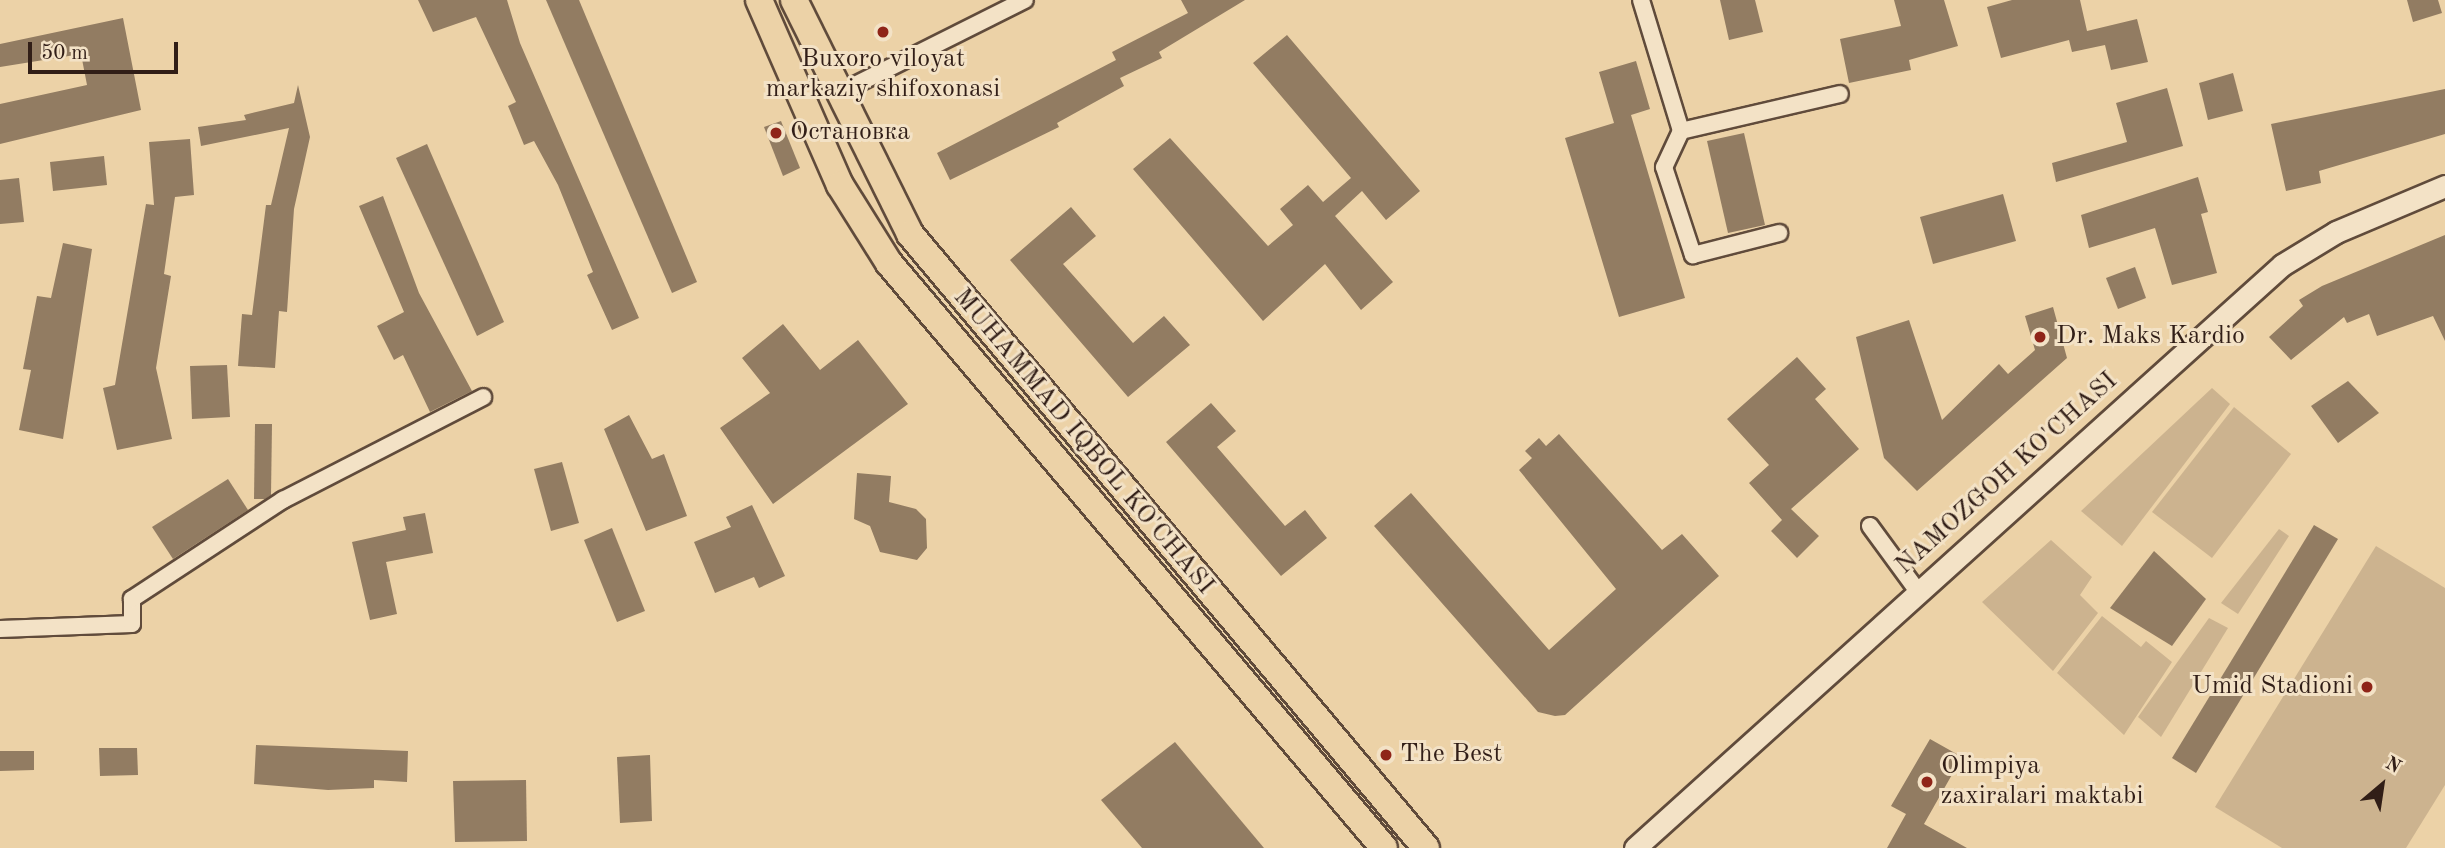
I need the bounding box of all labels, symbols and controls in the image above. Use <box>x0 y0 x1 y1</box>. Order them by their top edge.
marker: Buxoro viloyat markaziy shifoxonasi <box>873 22 893 42</box>
scale bar <box>32 28 182 72</box>
text: 50 m <box>41 43 88 64</box>
place label: Buxoro viloyat markaziy shifoxonasi <box>766 44 1000 106</box>
place label: Остановка <box>790 117 910 149</box>
marker: Остановка <box>768 125 784 141</box>
street label: MUHAMMAD IQBOL KO'CHASI <box>946 283 1220 601</box>
place label: Dr. Maks Kardio <box>2056 321 2245 353</box>
marker: Dr. Maks Kardio <box>2030 327 2050 347</box>
street label: NAMOZGOH KO'CHASI <box>1890 366 2124 582</box>
place label: Umid Stadioni <box>2192 671 2353 703</box>
marker: Umid Stadioni <box>2359 679 2375 695</box>
place label: The Best <box>1400 739 1502 771</box>
marker: The Best <box>1378 747 1394 763</box>
north arrow <box>2347 750 2417 820</box>
place label: Olimpiya zaxiralari maktabi <box>1941 751 2143 812</box>
text: N <box>2381 754 2403 778</box>
marker: Olimpiya zaxiralari maktabi <box>1919 774 1935 790</box>

